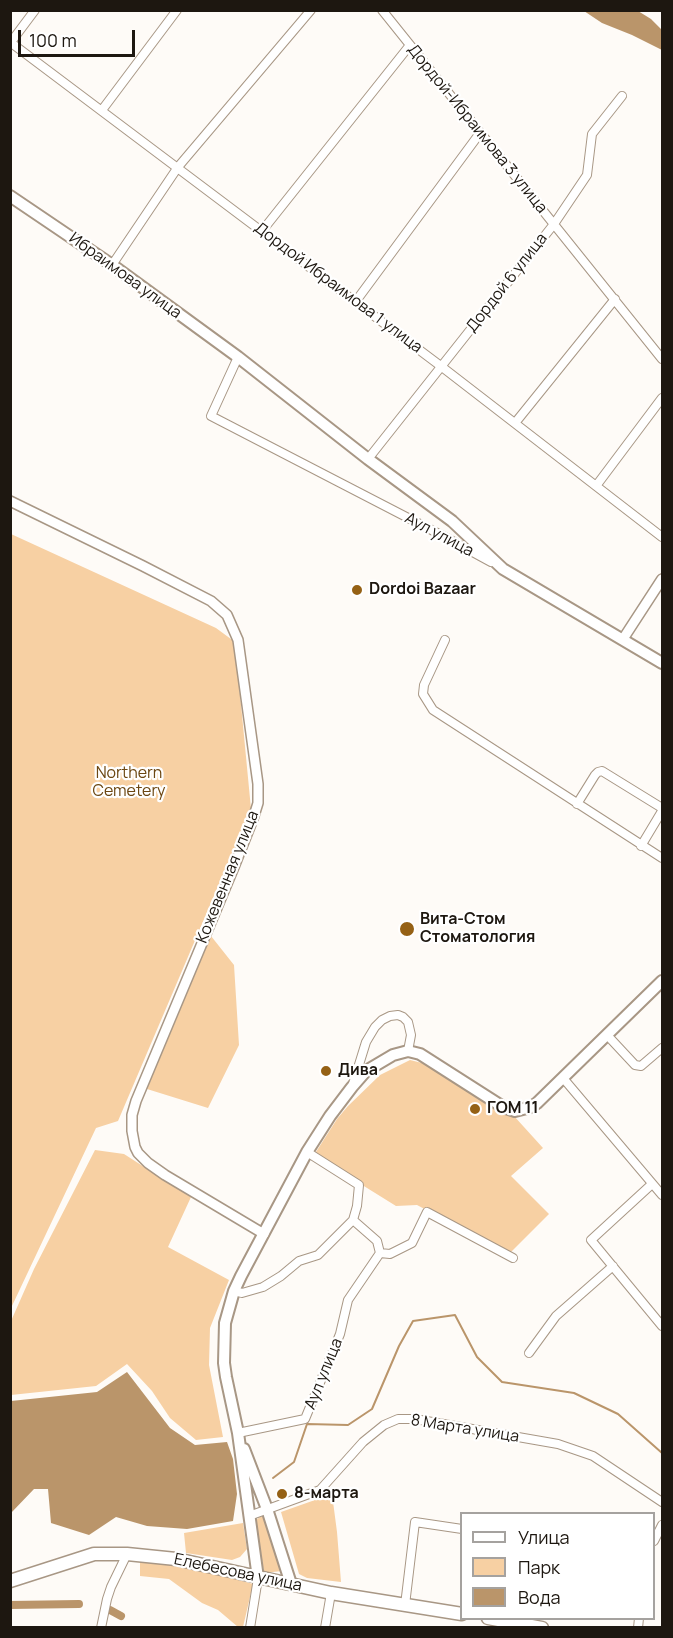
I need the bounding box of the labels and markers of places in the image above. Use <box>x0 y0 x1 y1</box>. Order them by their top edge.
place label: Dordoi Bazaar <box>369 580 476 600</box>
marker: Dordoi Bazaar <box>350 583 364 597</box>
place label: Вита-Стом Стоматология <box>420 910 535 948</box>
marker: Вита-Стом Стоматология <box>398 920 416 938</box>
place label: Дива <box>338 1061 378 1081</box>
marker: Дива <box>319 1064 333 1078</box>
place label: ГОМ 11 <box>487 1099 539 1119</box>
marker: ГОМ 11 <box>468 1102 482 1116</box>
place label: 8-марта <box>294 1484 359 1504</box>
marker: 8-марта <box>275 1487 289 1501</box>

